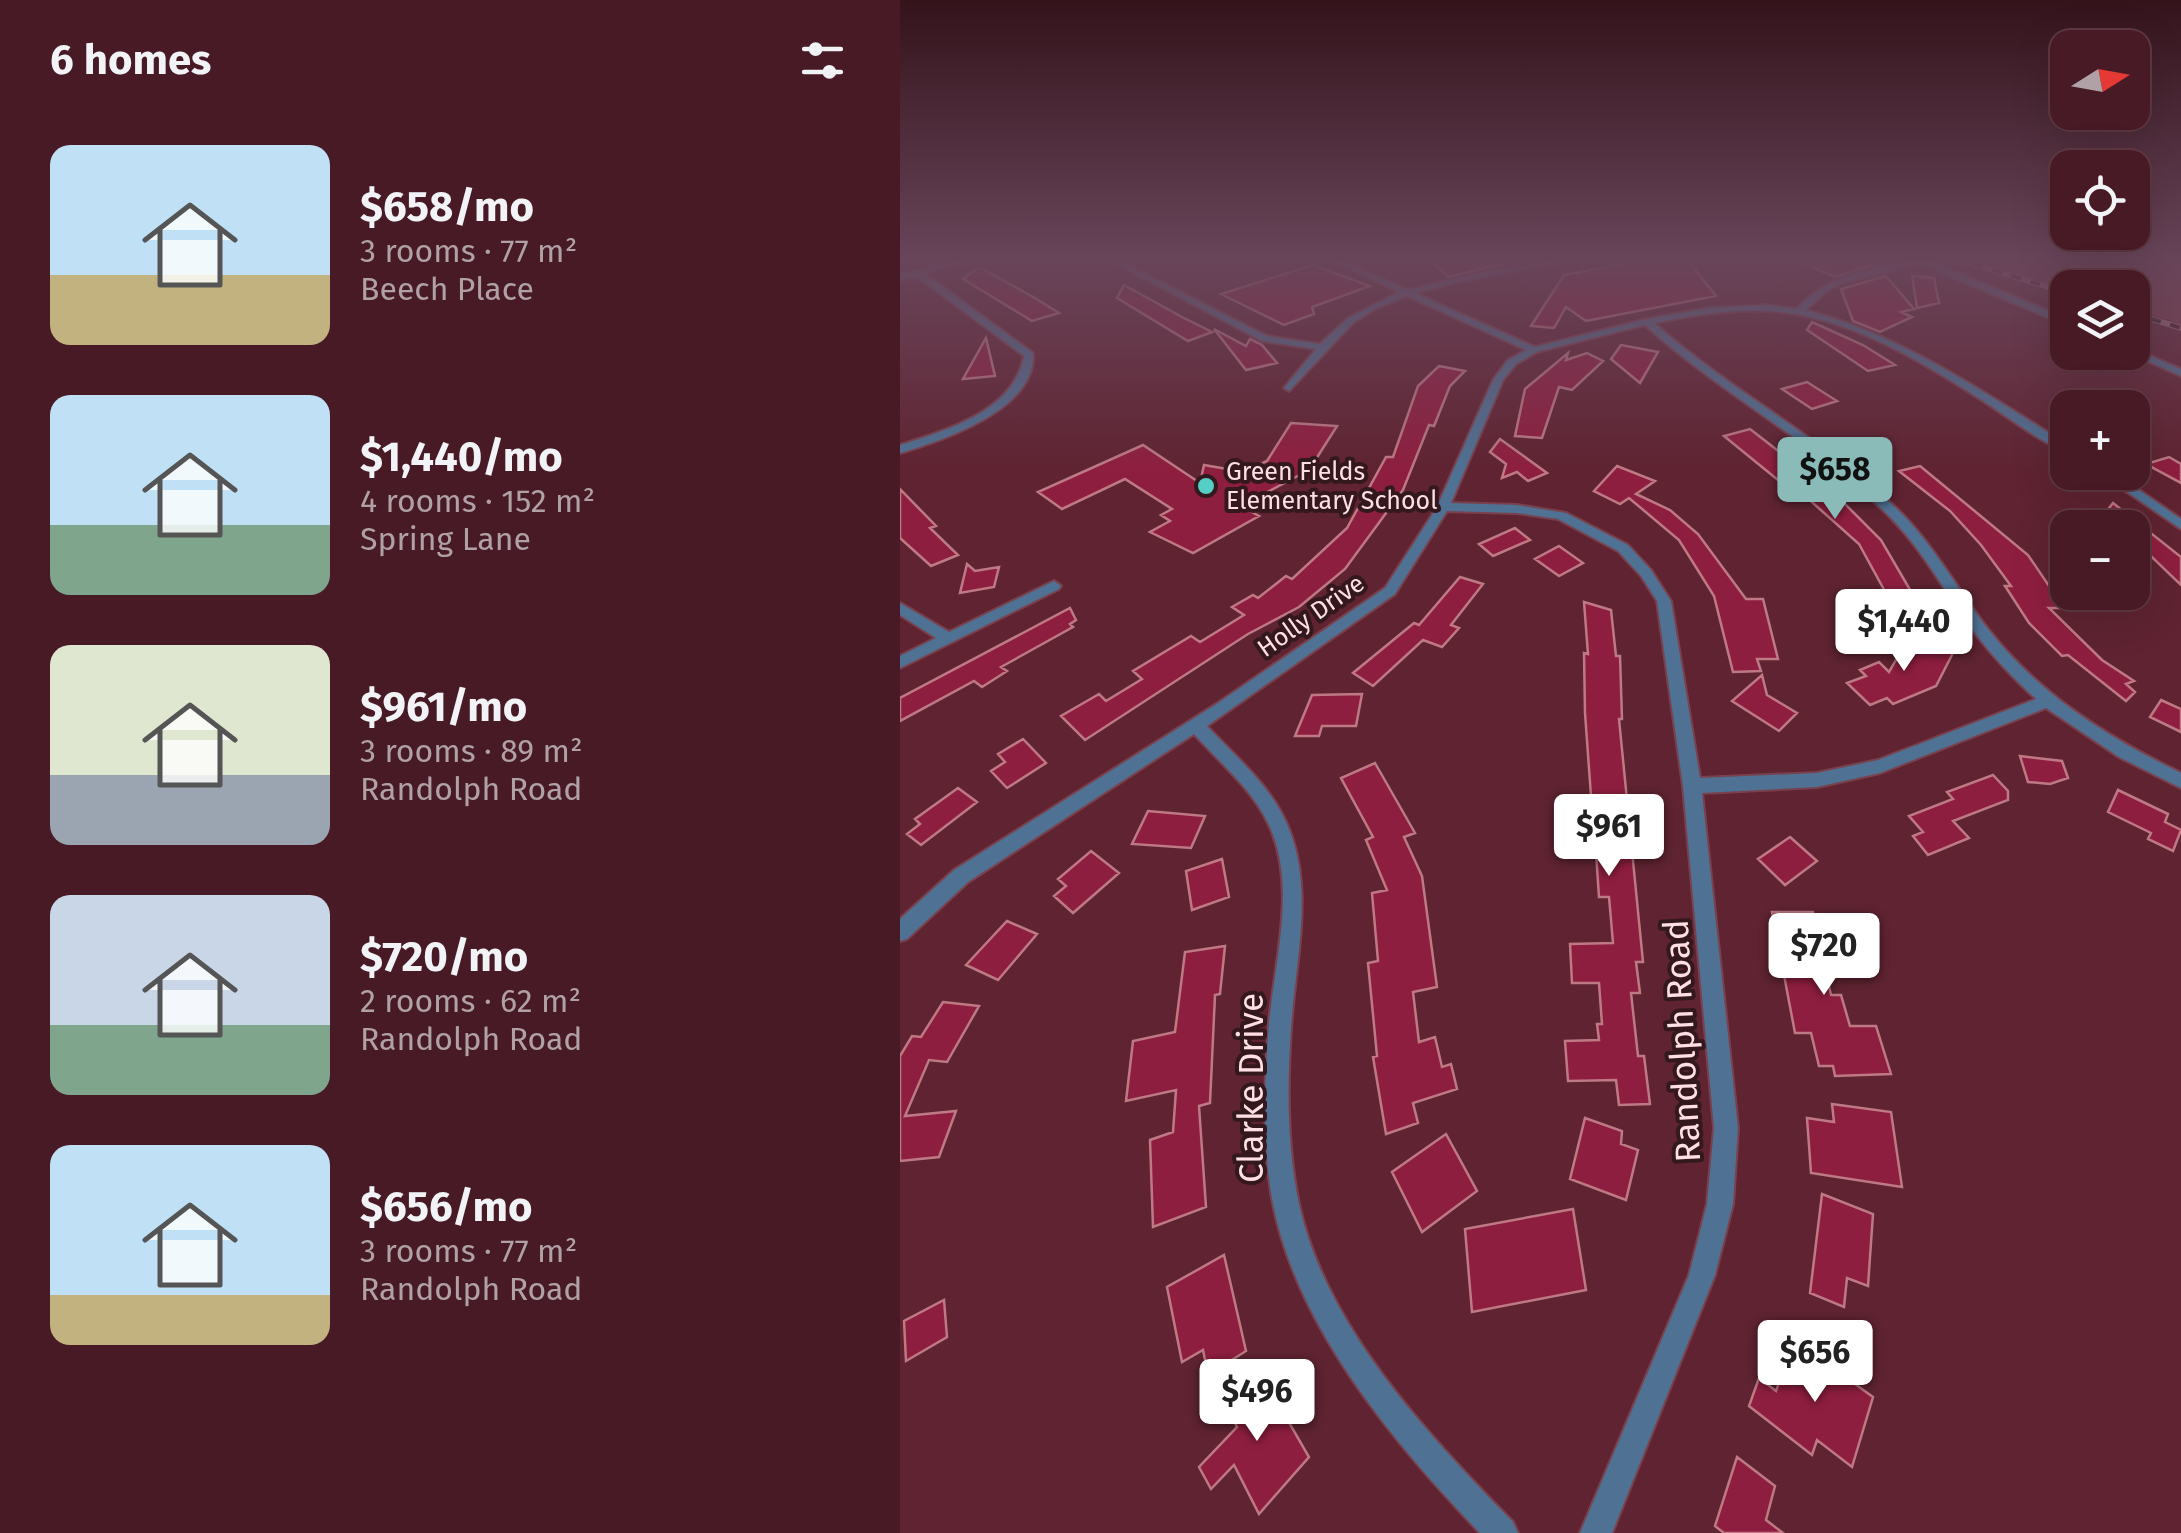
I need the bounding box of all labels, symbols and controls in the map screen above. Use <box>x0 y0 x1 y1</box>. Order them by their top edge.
north arrow <box>2050 30 2150 130</box>
map controls <box>2050 30 2150 610</box>
icon: filters <box>795 33 850 88</box>
text: 6 homes <box>50 35 211 85</box>
button: locate <box>2050 150 2150 250</box>
text: $658/mo <box>360 182 534 232</box>
icon: home <box>130 185 250 305</box>
text: 3 rooms · 77 m² <box>360 232 577 270</box>
text: Beech Place <box>360 270 534 308</box>
button: layers <box>2050 270 2150 370</box>
button: + <box>2050 390 2150 490</box>
text: $1,440/mo <box>360 432 563 482</box>
icon: home <box>130 435 250 555</box>
pin: $658 <box>1776 437 1894 522</box>
text: $658 <box>1799 450 1871 488</box>
place label: Green Fields Elementary School <box>1226 457 1438 516</box>
marker: Green Fields Elementary School <box>1195 475 1217 497</box>
text: 4 rooms · 152 m² <box>360 482 595 520</box>
button: − <box>2050 510 2150 610</box>
text: Spring Lane <box>360 520 531 558</box>
street label: Holly Drive <box>1252 568 1370 664</box>
pin: $1,440 <box>1823 589 1985 674</box>
text: $1,440 <box>1857 602 1951 640</box>
text: $961/mo <box>360 682 527 732</box>
icon: home <box>130 685 250 805</box>
text: 3 rooms · 89 m² <box>360 732 583 770</box>
text: Randolph Road <box>360 770 582 808</box>
pin: $961 <box>1550 794 1668 879</box>
text: $961 <box>1576 807 1642 845</box>
pin: $720 <box>1765 913 1883 998</box>
street label: Randolph Road <box>1655 918 1709 1164</box>
text: $720 <box>1791 926 1857 964</box>
text: $720/mo <box>360 932 528 982</box>
icon: home <box>130 935 250 1055</box>
text: 2 rooms · 62 m² <box>360 982 581 1020</box>
street label: Clarke Drive <box>1230 993 1272 1183</box>
text: Randolph Road <box>360 1020 582 1058</box>
text: $656/mo <box>360 1182 533 1232</box>
icon: home <box>130 1185 250 1305</box>
text: 3 rooms · 77 m² <box>360 1232 577 1270</box>
text: Randolph Road <box>360 1270 582 1308</box>
pin: $656 <box>1756 1320 1874 1405</box>
text: $656 <box>1780 1333 1850 1371</box>
pin: $496 <box>1198 1359 1316 1444</box>
text: $496 <box>1222 1372 1292 1410</box>

